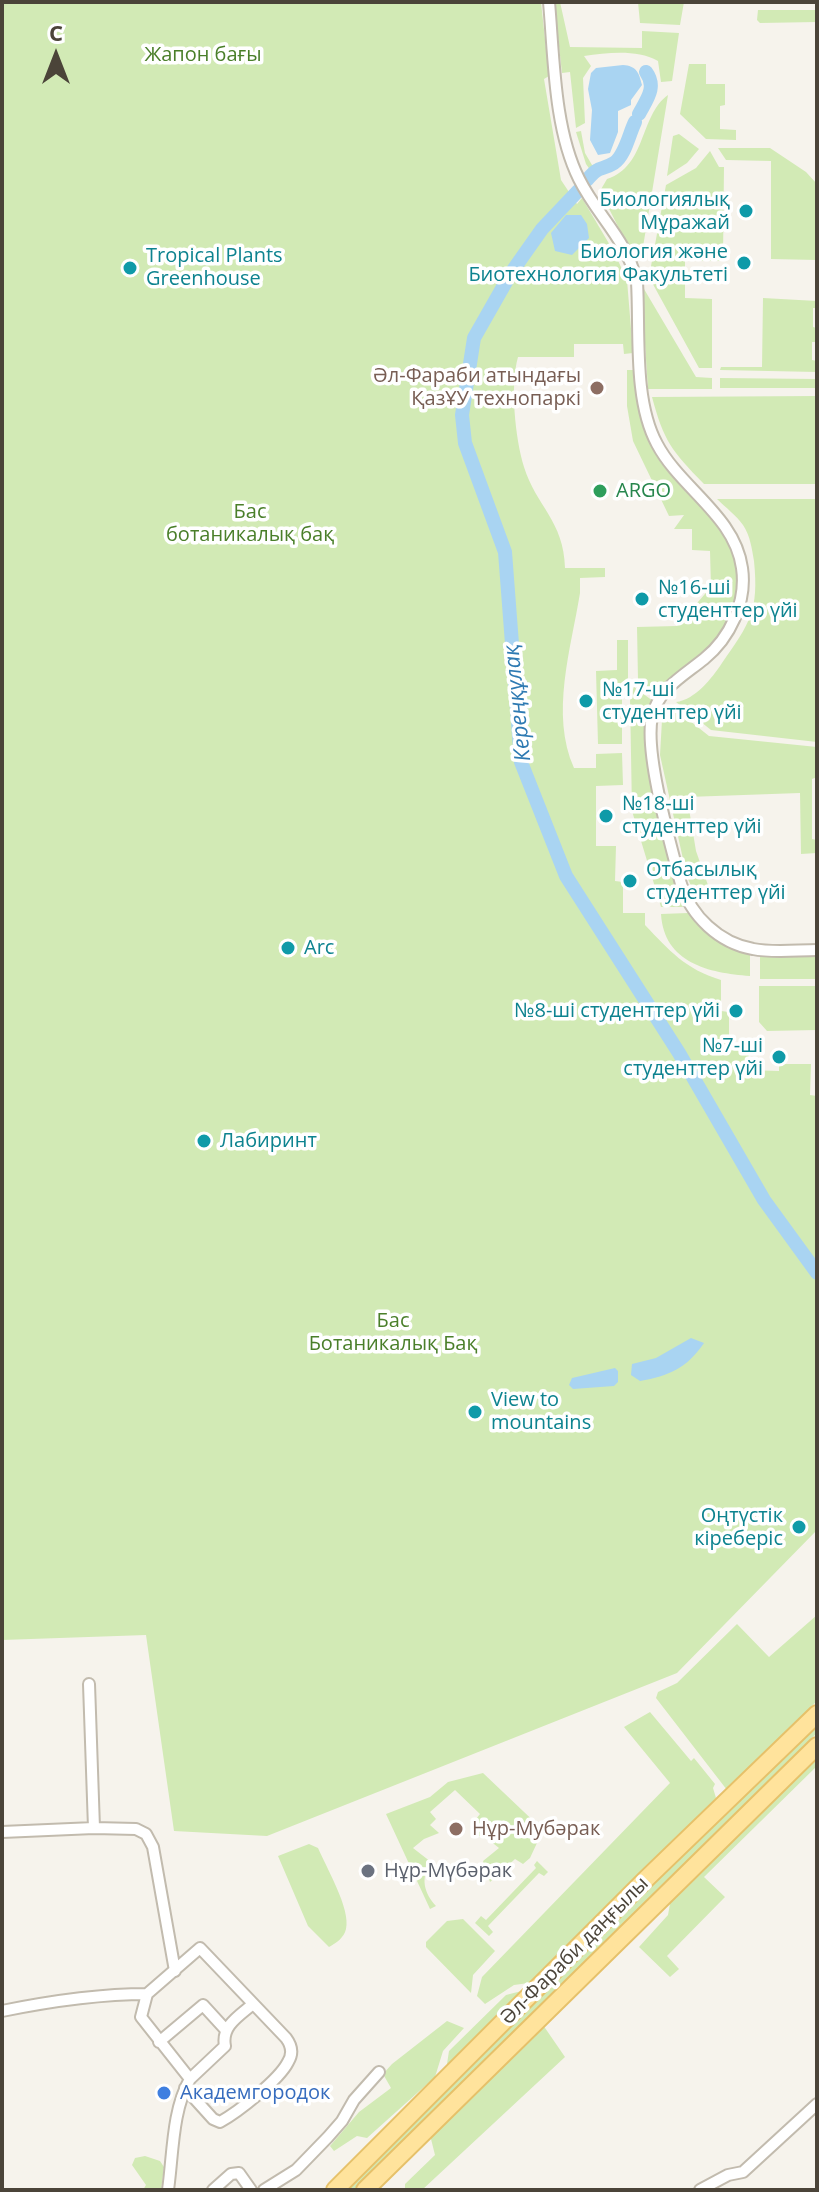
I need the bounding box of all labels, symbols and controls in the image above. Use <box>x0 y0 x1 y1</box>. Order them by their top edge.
north arrow <box>16 16 96 96</box>
text: С <box>49 17 63 47</box>
park label: Жапон бағы <box>144 43 262 67</box>
place label: Биологиялық Мұражай <box>599 188 730 235</box>
marker: Биологиялық Мұражай <box>737 202 755 220</box>
place label: Биология және Биотехнология Факультеті <box>468 240 728 287</box>
place label: Tropical Plants Greenhouse <box>146 244 283 291</box>
marker: Биология және Биотехнология Факультеті <box>735 254 753 272</box>
marker: Tropical Plants Greenhouse <box>121 259 139 277</box>
place label: Әл-Фараби атындағы ҚазҰУ технопаркі <box>373 364 581 411</box>
marker: Әл-Фараби атындағы ҚазҰУ технопаркі <box>588 379 606 397</box>
place label: ARGO <box>616 479 671 503</box>
marker: ARGO <box>591 482 609 500</box>
park label: Бас ботаникалық бақ <box>166 500 334 547</box>
place label: №16-ші студенттер үйі <box>658 576 798 623</box>
marker: №16-ші студенттер үйі <box>633 590 651 608</box>
water label: Кереңқұлақ <box>499 643 537 763</box>
place label: №17-ші студенттер үйі <box>602 678 742 725</box>
marker: №17-ші студенттер үйі <box>577 692 595 710</box>
place label: №18-ші студенттер үйі <box>622 792 762 839</box>
marker: №18-ші студенттер үйі <box>597 807 615 825</box>
place label: Отбасылық студенттер үйі <box>646 858 786 905</box>
marker: Отбасылық студенттер үйі <box>621 872 639 890</box>
place label: Arc <box>304 936 334 960</box>
marker: Arc <box>279 939 297 957</box>
place label: №8-ші студенттер үйі <box>514 999 720 1023</box>
marker: №8-ші студенттер үйі <box>727 1002 745 1020</box>
place label: №7-ші студенттер үйі <box>623 1034 763 1081</box>
marker: №7-ші студенттер үйі <box>770 1048 788 1066</box>
place label: Лабиринт <box>220 1129 317 1153</box>
marker: Лабиринт <box>195 1132 213 1150</box>
park label: Бас Ботаникалық Бақ <box>309 1309 477 1356</box>
place label: View to mountains <box>491 1388 591 1435</box>
marker: View to mountains <box>466 1403 484 1421</box>
place label: Оңтүстік кіреберіс <box>694 1504 783 1551</box>
marker: Оңтүстік кіреберіс <box>790 1518 808 1536</box>
place label: Нұр-Мубәрак <box>472 1817 600 1841</box>
marker: Нұр-Мубәрак <box>447 1820 465 1838</box>
place label: Нұр-Мүбәрак <box>384 1859 512 1883</box>
marker: Нұр-Мүбәрак <box>359 1862 377 1880</box>
street label: Әл-Фараби даңғылы <box>496 1872 654 2030</box>
place label: Академгородок <box>180 2081 330 2105</box>
marker: Академгородок <box>155 2084 173 2102</box>

